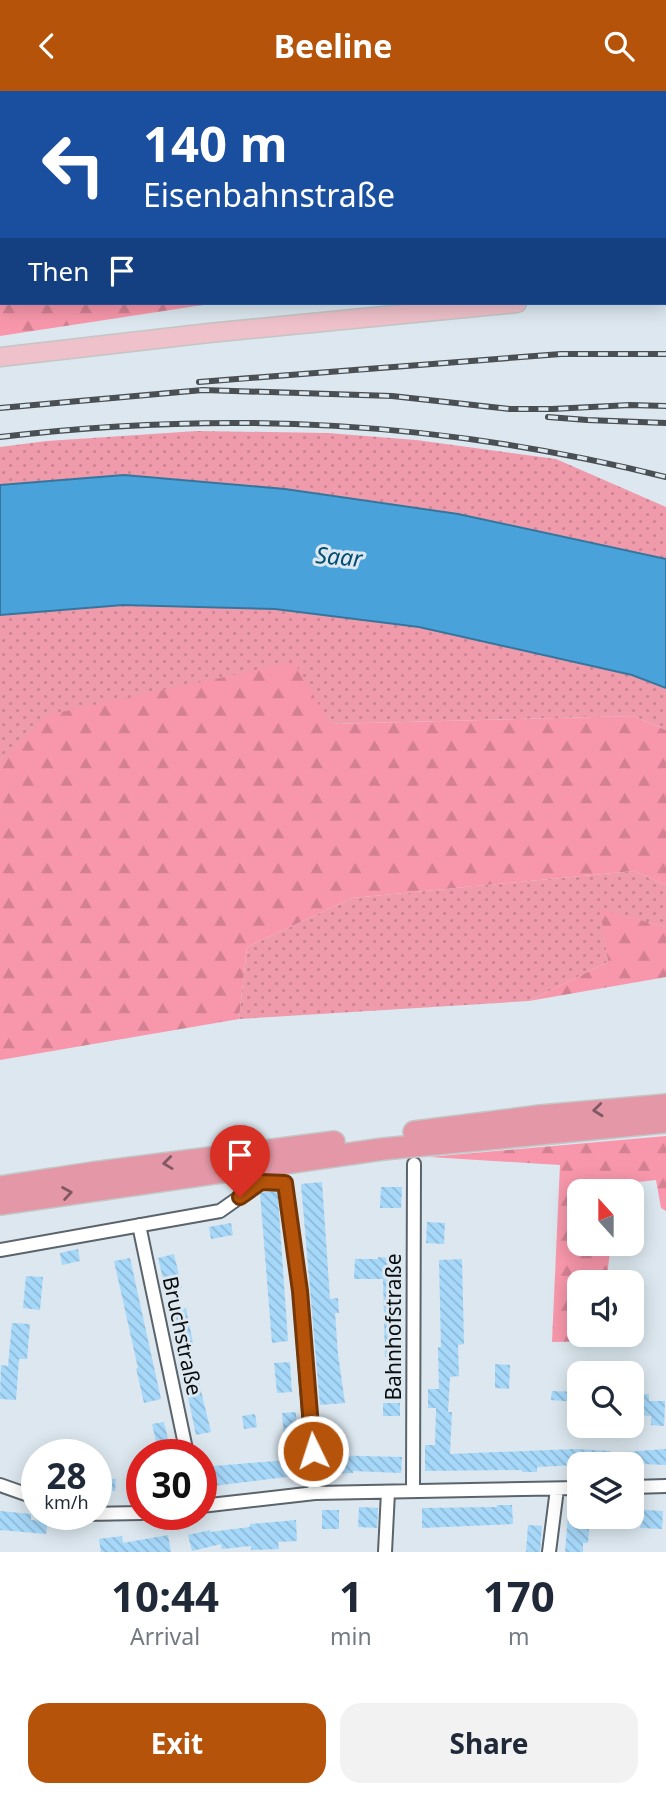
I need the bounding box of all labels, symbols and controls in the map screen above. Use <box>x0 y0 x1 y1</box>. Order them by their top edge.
text: Beeline <box>274 24 392 67</box>
icon: back <box>28 27 66 65</box>
icon: search <box>600 27 638 65</box>
text: 140 m <box>143 110 288 176</box>
icon: left <box>28 119 119 210</box>
text: Eisenbahnstraße <box>143 173 395 216</box>
icon: arrive <box>103 252 141 290</box>
text: Then <box>28 253 89 289</box>
water label: Saar <box>314 538 365 574</box>
one-way arrow <box>592 1102 603 1117</box>
pin <box>210 1125 270 1197</box>
icon: arrive <box>221 1136 259 1174</box>
one-way arrow <box>162 1155 174 1170</box>
north arrow <box>567 1179 644 1257</box>
map controls <box>567 1179 644 1529</box>
one-way arrow <box>61 1186 73 1201</box>
street label: Bahnhofstraße <box>379 1253 407 1401</box>
button: sound <box>567 1270 644 1347</box>
street label: Bruchstraße <box>157 1274 209 1398</box>
button: search <box>567 1361 644 1438</box>
position arrow <box>276 1414 350 1488</box>
speed limit sign: 30 <box>126 1439 217 1530</box>
text: 28 <box>46 1452 87 1499</box>
button: layers <box>567 1452 644 1529</box>
text: km/h <box>44 1490 89 1514</box>
text: 10:44 <box>111 1567 219 1624</box>
text: 1 <box>339 1567 363 1624</box>
text: 170 <box>483 1567 555 1624</box>
text: Arrival <box>130 1620 200 1652</box>
text: min <box>330 1620 372 1652</box>
text: m <box>508 1620 530 1652</box>
button: Exit <box>28 1703 326 1783</box>
button: Share <box>340 1703 638 1783</box>

